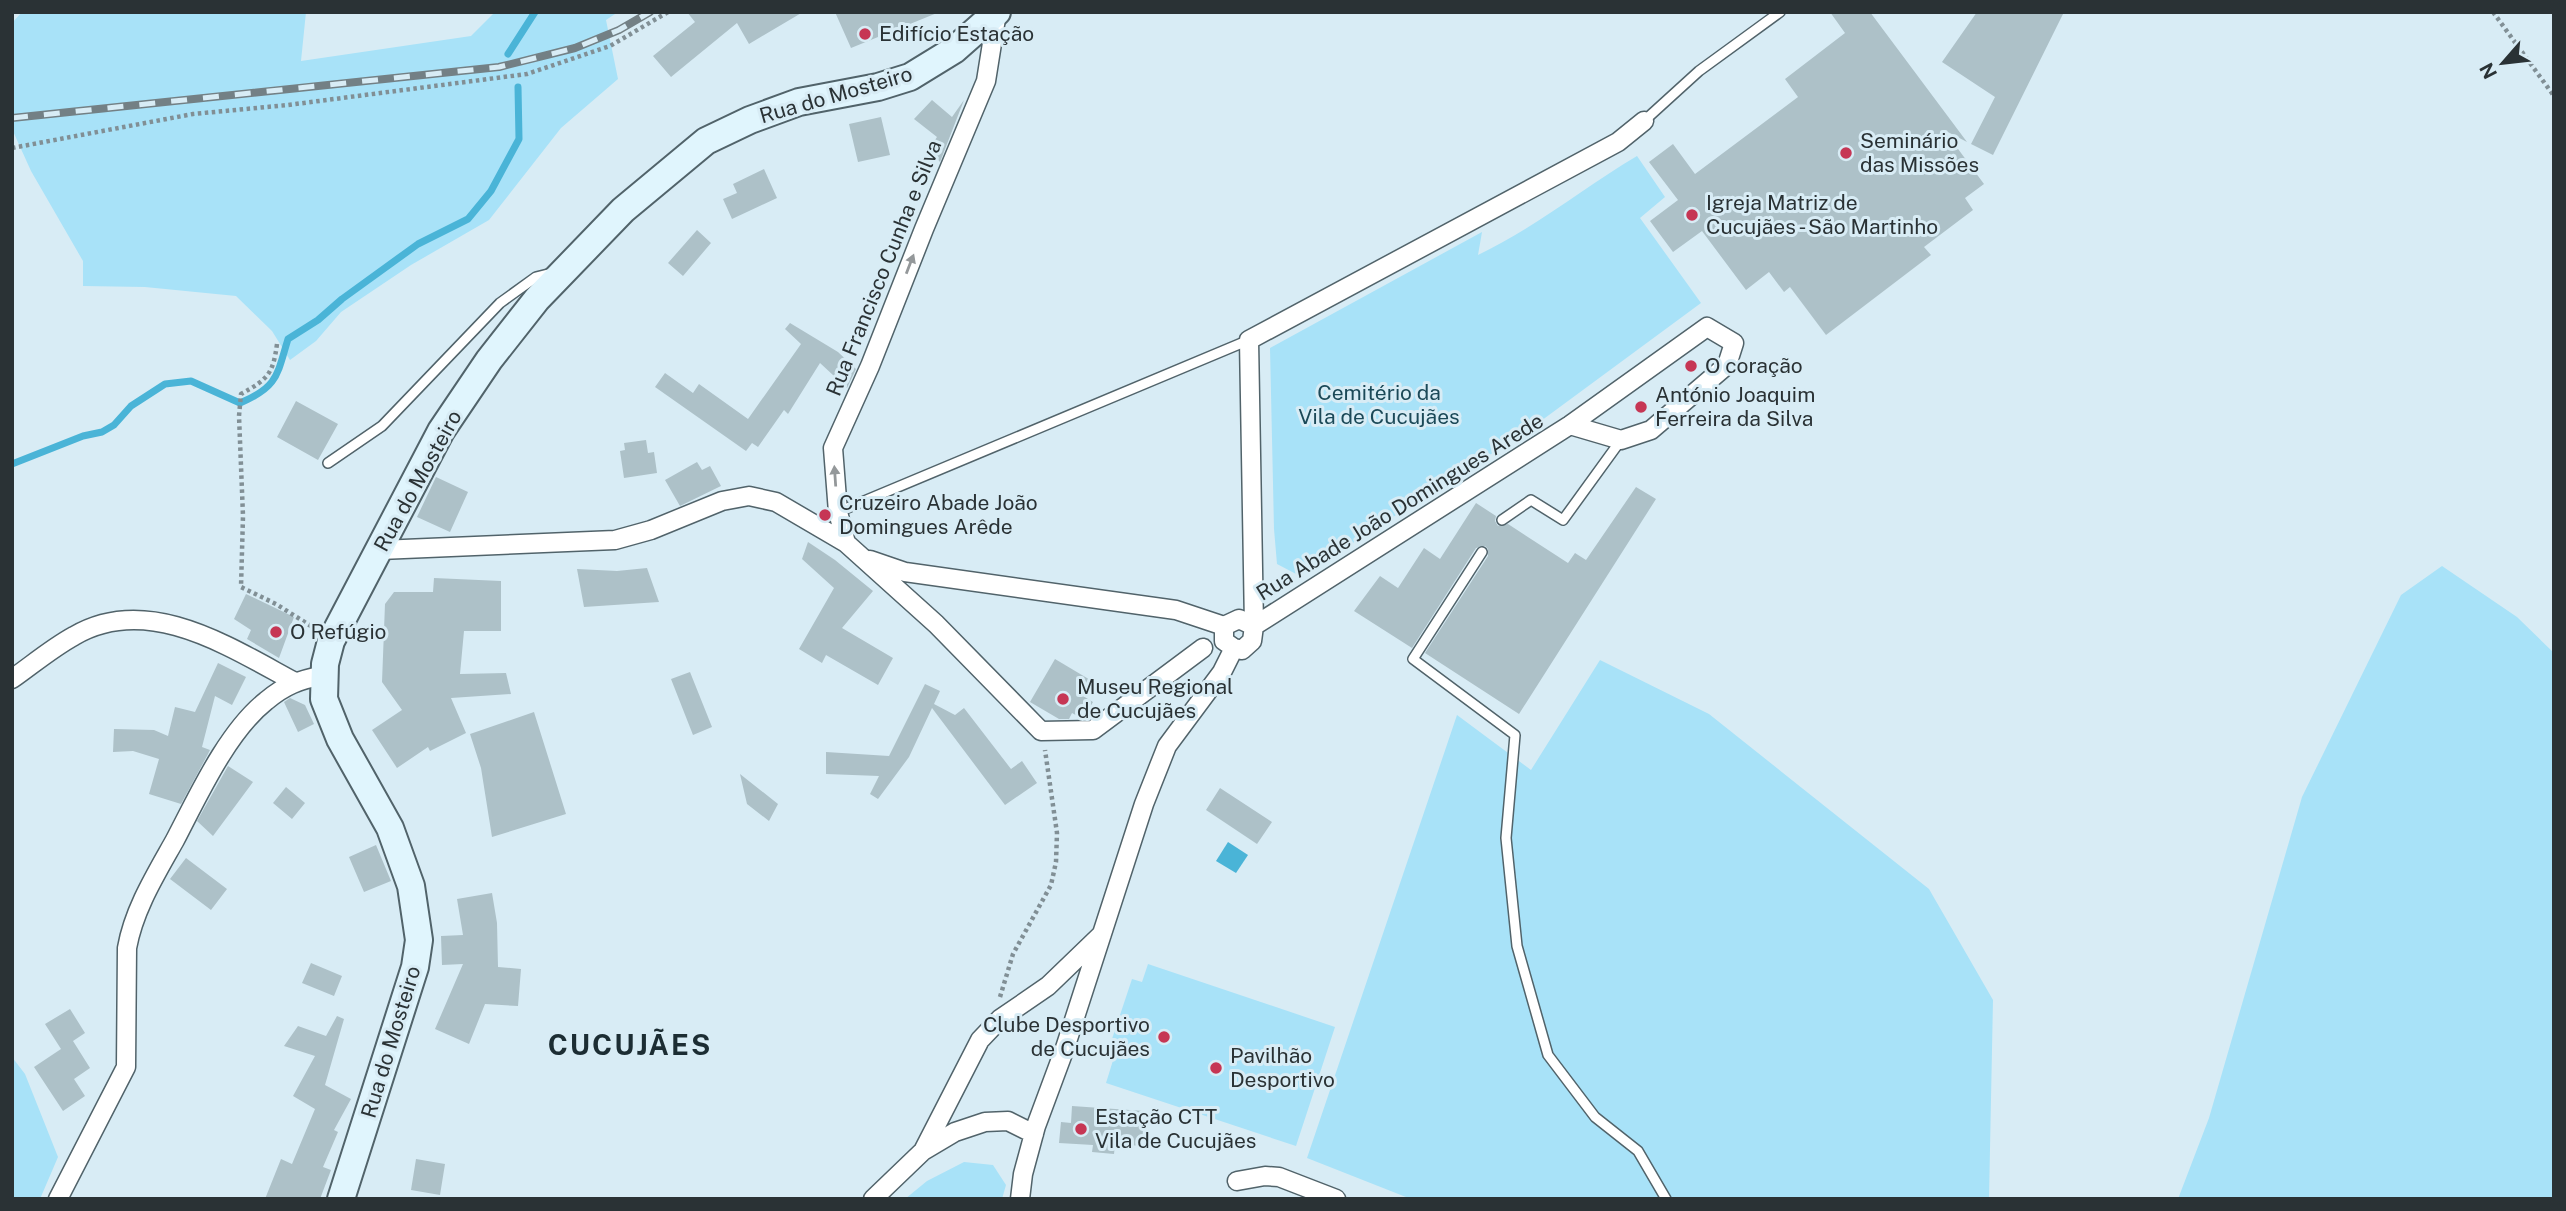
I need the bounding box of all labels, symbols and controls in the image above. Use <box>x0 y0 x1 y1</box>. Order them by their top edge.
place label: Edifício Estação <box>879 21 1034 46</box>
marker: Edifício Estação <box>857 26 873 42</box>
north arrow <box>2468 28 2538 98</box>
text: N <box>2475 59 2501 83</box>
street label: Rua do Mosteiro <box>757 61 915 128</box>
place label: Seminário das Missões <box>1860 128 1979 177</box>
street label: Rua Francisco Cunha e Silva <box>821 136 946 399</box>
marker: Seminário das Missões <box>1838 145 1854 161</box>
place label: Igreja Matriz de Cucujães - São Martinho <box>1706 190 1938 239</box>
marker: Igreja Matriz de Cucujães - São Martinho <box>1684 207 1700 223</box>
one-way arrow <box>904 253 915 274</box>
place label: O coração <box>1705 353 1803 378</box>
marker: O coração <box>1683 358 1699 374</box>
park label: Cemitério da Vila de Cucujães <box>1298 380 1460 429</box>
place label: António Joaquim Ferreira da Silva <box>1655 382 1815 431</box>
marker: António Joaquim Ferreira da Silva <box>1633 399 1649 415</box>
street label: Rua do Mosteiro <box>368 406 467 556</box>
street label: Rua Abade João Domingues Arede <box>1252 408 1548 606</box>
one-way arrow <box>829 465 840 487</box>
place label: Cruzeiro Abade João Domingues Arêde <box>839 490 1038 539</box>
marker: Cruzeiro Abade João Domingues Arêde <box>817 507 833 523</box>
place label: O Refúgio <box>290 619 386 644</box>
marker: O Refúgio <box>268 624 284 640</box>
place label: Museu Regional de Cucujães <box>1077 674 1233 723</box>
marker: Museu Regional de Cucujães <box>1055 691 1071 707</box>
street label: Rua do Mosteiro <box>356 963 426 1121</box>
place label: Clube Desportivo de Cucujães <box>983 1012 1150 1061</box>
district label: CUCUJÃES <box>548 1028 712 1061</box>
marker: Clube Desportivo de Cucujães <box>1156 1029 1172 1045</box>
place label: Pavilhão Desportivo <box>1230 1043 1335 1092</box>
marker: Pavilhão Desportivo <box>1208 1060 1224 1076</box>
place label: Estação CTT Vila de Cucujães <box>1095 1104 1256 1153</box>
marker: Estação CTT Vila de Cucujães <box>1073 1121 1089 1137</box>

